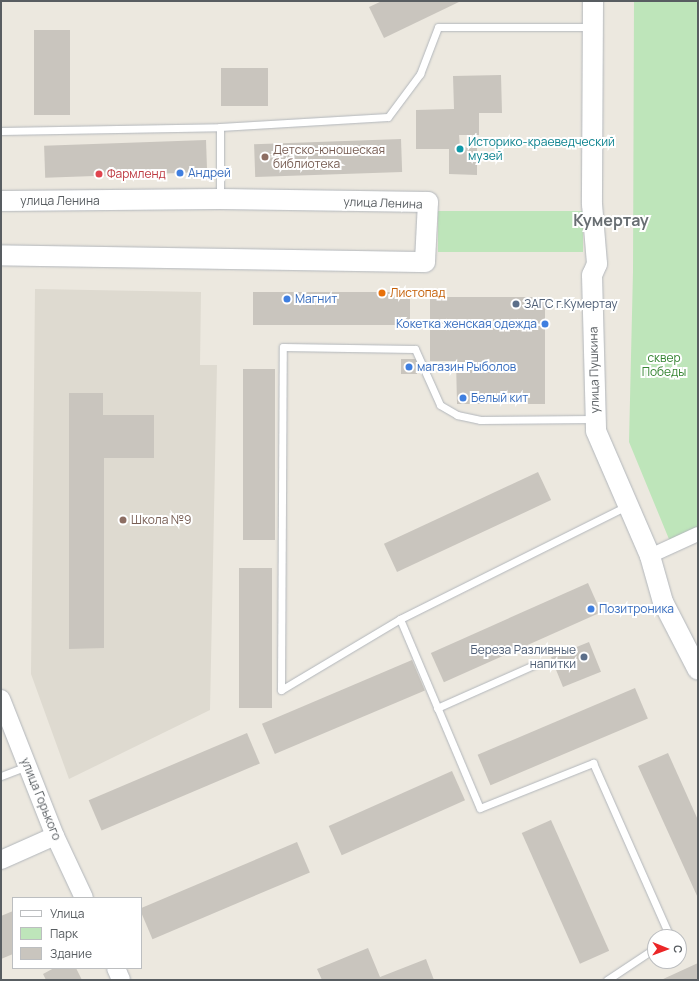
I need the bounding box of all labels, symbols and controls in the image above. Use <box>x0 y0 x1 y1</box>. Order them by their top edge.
place label: Историко-краеведческий музей <box>468 135 615 163</box>
place label: Детско-юношеская библиотека <box>273 143 385 171</box>
marker: Историко-краеведческий музей <box>455 144 465 154</box>
marker: Детско-юношеская библиотека <box>260 152 270 162</box>
place label: Андрей <box>188 166 231 180</box>
place label: Фармленд <box>107 167 166 181</box>
marker: Андрей <box>175 168 185 178</box>
marker: Фармленд <box>94 169 104 179</box>
street label: улица Ленина <box>20 194 100 208</box>
street label: улица Ленина <box>343 194 423 212</box>
district label: Кумертау <box>573 210 649 230</box>
place label: Листопад <box>390 286 445 300</box>
marker: Листопад <box>377 288 387 298</box>
place label: Магнит <box>295 292 337 306</box>
marker: Магнит <box>282 294 292 304</box>
place label: ЗАГС г.Кумертау <box>524 297 618 311</box>
marker: ЗАГС г.Кумертау <box>511 299 521 309</box>
place label: Кокетка женская одежда <box>396 317 537 331</box>
marker: Кокетка женская одежда <box>540 319 550 329</box>
street label: улица Пушкина <box>586 327 602 413</box>
park label: сквер Победы <box>642 351 686 379</box>
place label: магазин Рыболов <box>417 360 516 374</box>
marker: магазин Рыболов <box>404 362 414 372</box>
place label: Белый кит <box>471 391 528 405</box>
marker: Белый кит <box>458 393 468 403</box>
place label: Школа №9 <box>131 513 192 527</box>
marker: Школа №9 <box>118 515 128 525</box>
place label: Позитроника <box>599 602 674 616</box>
marker: Позитроника <box>586 604 596 614</box>
place label: Береза Разливные напитки <box>470 643 576 671</box>
marker: Береза Разливные напитки <box>579 652 589 662</box>
street label: улица Горького <box>18 756 64 842</box>
legend <box>12 897 142 969</box>
text: Улица <box>50 905 84 922</box>
text: Парк <box>50 925 78 942</box>
north arrow <box>647 929 687 969</box>
text: Здание <box>50 945 92 962</box>
text: С <box>671 945 686 953</box>

